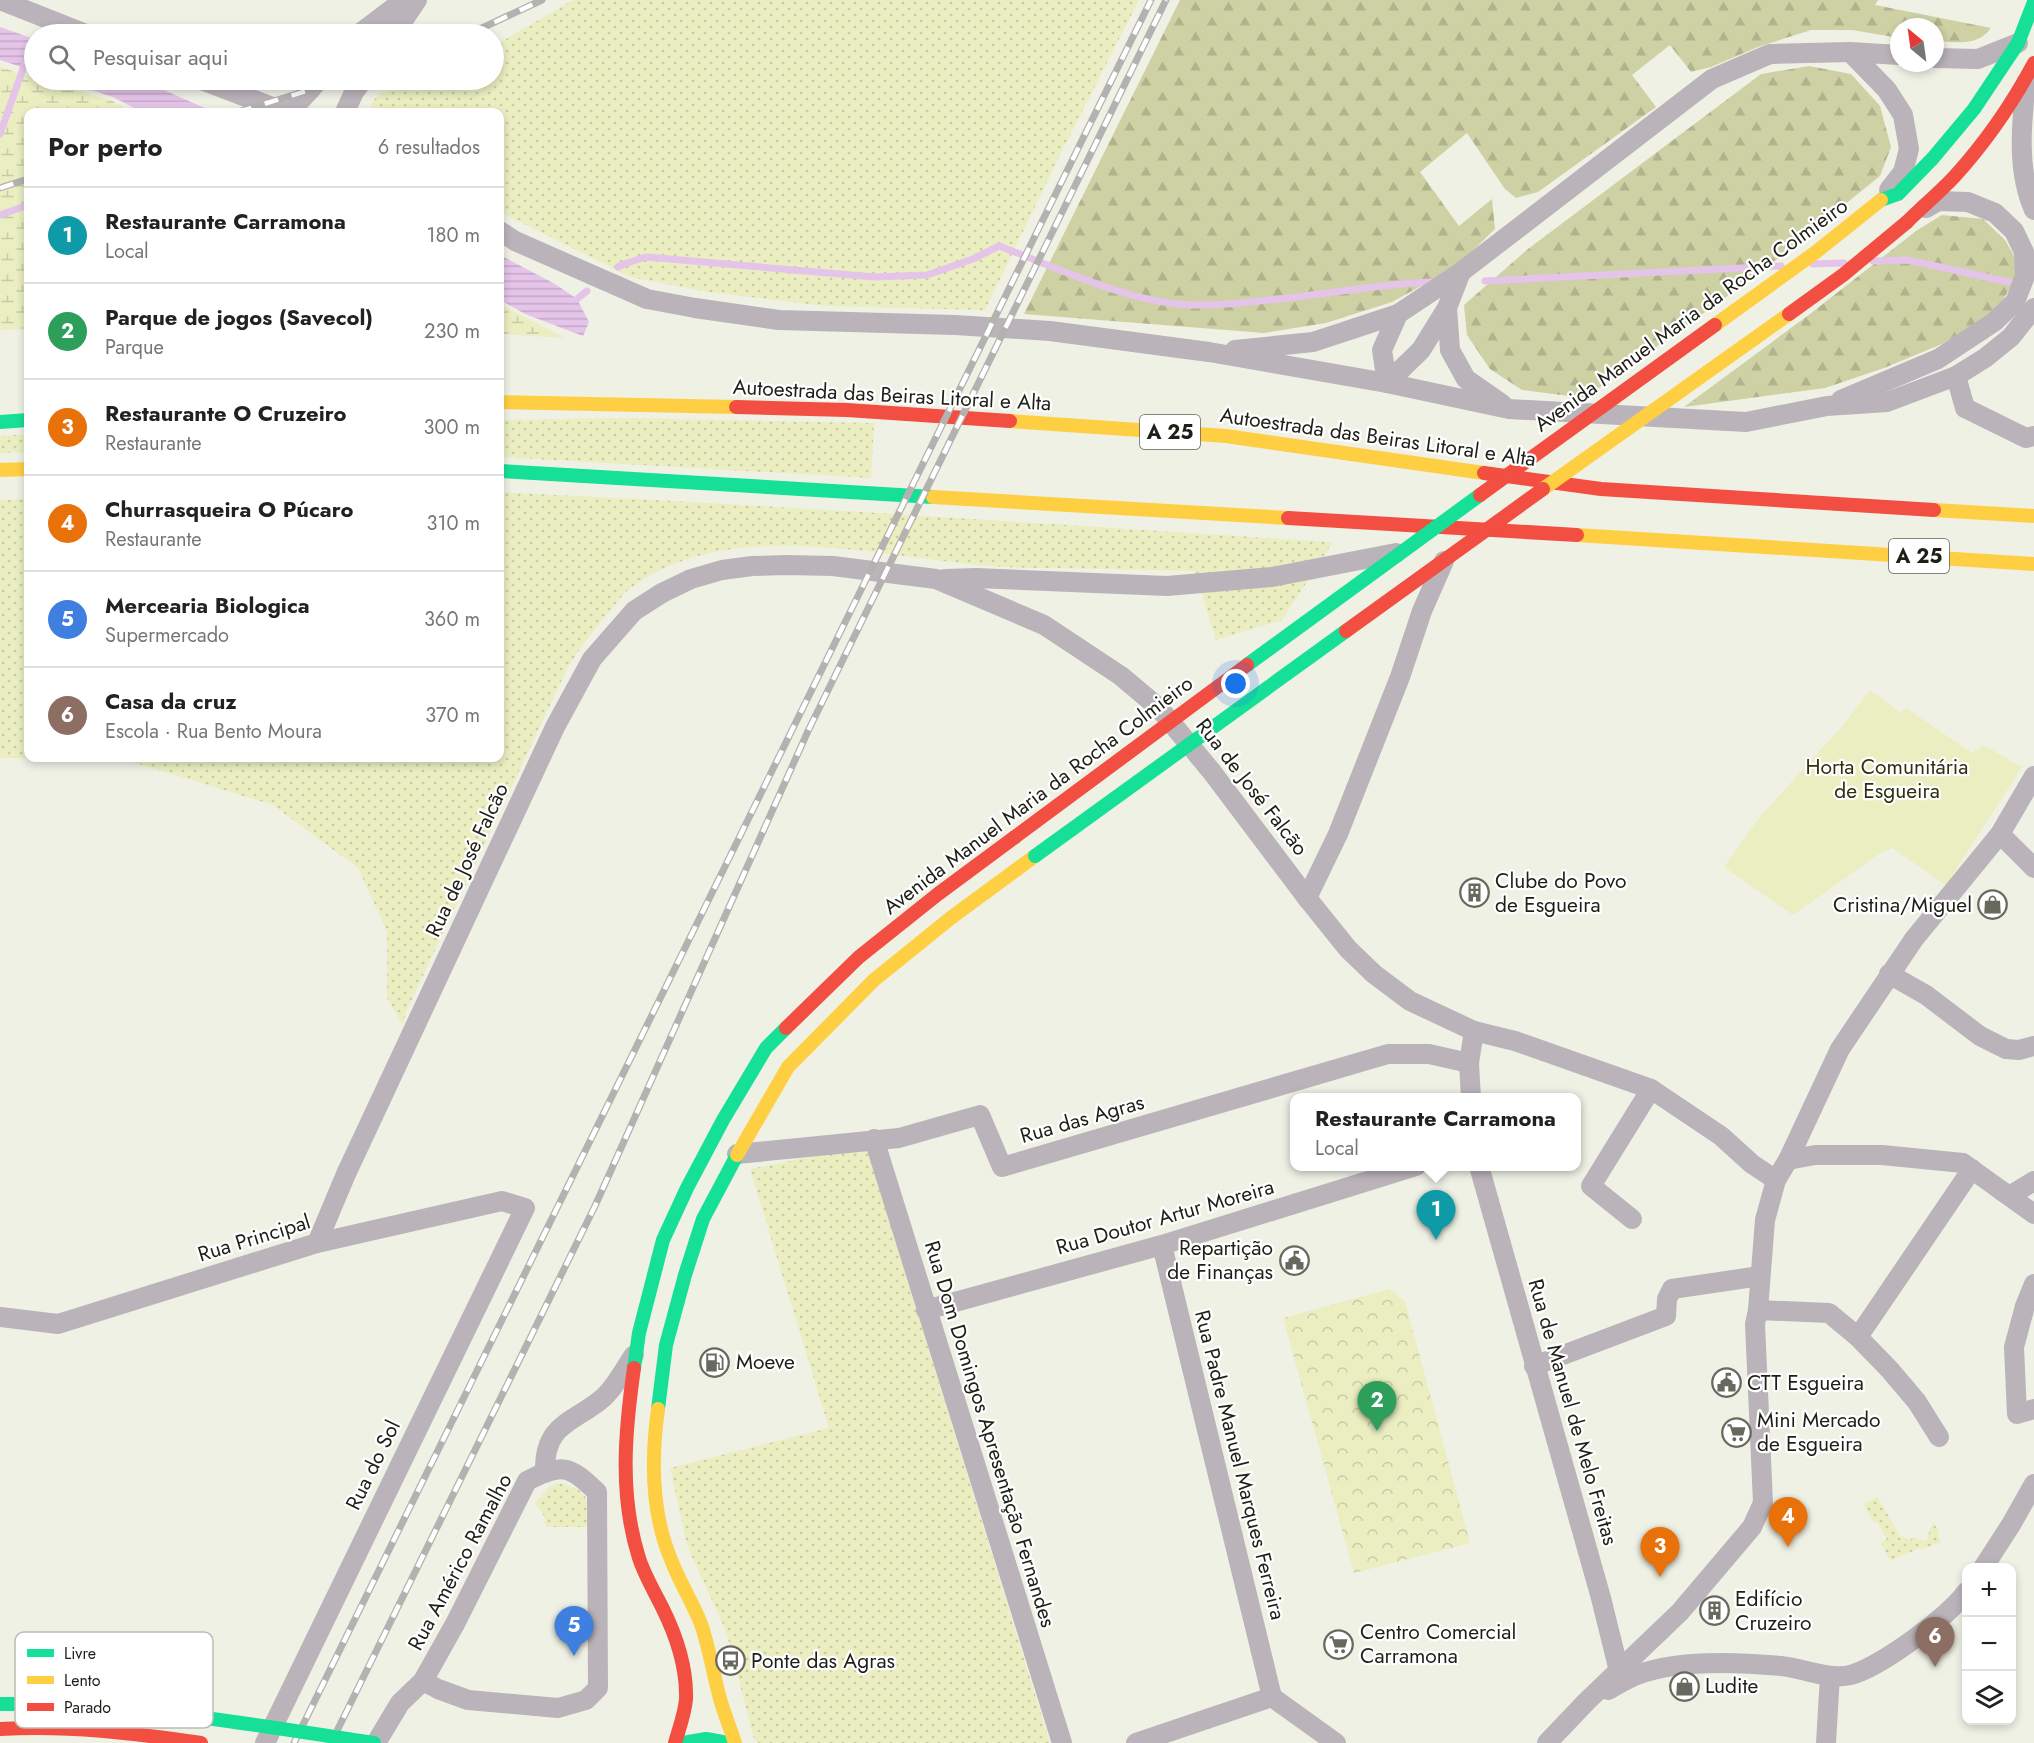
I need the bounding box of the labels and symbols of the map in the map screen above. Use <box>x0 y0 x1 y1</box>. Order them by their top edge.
north arrow <box>1890 18 1944 72</box>
street label: Avenida Manuel Maria da Rocha Colmieiro <box>1528 191 1854 439</box>
street label: Autoestrada das Beiras Litoral e Alta <box>732 372 1052 418</box>
street label: Autoestrada das Beiras Litoral e Alta <box>1218 400 1538 474</box>
road number: A 25 <box>1140 415 1200 449</box>
road number: A 25 <box>1889 539 1949 573</box>
street label: Avenida Manuel Maria da Rocha Colmieiro <box>877 668 1199 922</box>
your location <box>1221 669 1250 698</box>
street label: Rua de José Falcão <box>1189 712 1315 862</box>
park label: Horta Comunitária de Esgueira <box>1806 752 1968 806</box>
street label: Rua de José Falcão <box>418 778 516 942</box>
place label: Clube do Povo de Esgueira <box>1495 866 1626 920</box>
building icon: Clube do Povo de Esgueira <box>1458 877 1490 909</box>
shop icon: Cristina/Miguel <box>1977 889 2009 921</box>
place label: Cristina/Miguel <box>1833 890 1972 920</box>
street label: Rua das Agras <box>1017 1087 1147 1151</box>
street label: Rua Doutor Artur Moreira <box>1052 1171 1278 1263</box>
pin: 1 <box>1416 1190 1456 1240</box>
street label: Rua Principal <box>194 1207 314 1269</box>
place label: Repartição de Finanças <box>1167 1233 1273 1287</box>
street label: Rua Dom Domingos Apresentação Fernandes <box>917 1237 1063 1631</box>
public building icon: Repartição de Finanças <box>1278 1244 1310 1276</box>
street label: Rua de Manuel de Melo Freitas <box>1521 1275 1625 1549</box>
street label: Rua Padre Manuel Marques Ferreira <box>1187 1307 1293 1623</box>
fuel station icon: Moeve <box>699 1346 731 1378</box>
place label: Moeve <box>736 1347 795 1377</box>
public building icon: CTT Esgueira <box>1710 1367 1742 1399</box>
place label: CTT Esgueira <box>1747 1368 1864 1398</box>
pin: 2 <box>1358 1382 1396 1431</box>
place label: Mini Mercado de Esgueira <box>1757 1405 1881 1459</box>
street label: Rua do Sol <box>338 1415 408 1515</box>
supermarket icon: Mini Mercado de Esgueira <box>1720 1416 1752 1448</box>
street label: Rua Américo Ramalho <box>401 1468 519 1656</box>
pin: 4 <box>1768 1498 1808 1547</box>
pin: 3 <box>1640 1528 1680 1577</box>
place label: Edifício Cruzeiro <box>1735 1584 1812 1638</box>
building icon: Edifício Cruzeiro <box>1698 1595 1730 1627</box>
pin: 5 <box>554 1606 594 1656</box>
place label: Centro Comercial Carramona <box>1360 1617 1516 1671</box>
pin: 6 <box>1916 1618 1954 1667</box>
supermarket icon: Centro Comercial Carramona <box>1323 1628 1355 1660</box>
legend <box>15 1632 213 1728</box>
text: Livre <box>64 1642 96 1665</box>
bus stop icon: Ponte das Agras <box>714 1645 746 1677</box>
place label: Ponte das Agras <box>751 1646 895 1676</box>
text: Lento <box>64 1669 101 1692</box>
shop icon: Ludite <box>1668 1670 1700 1702</box>
place label: Ludite <box>1705 1671 1759 1701</box>
text: Parado <box>64 1696 111 1719</box>

